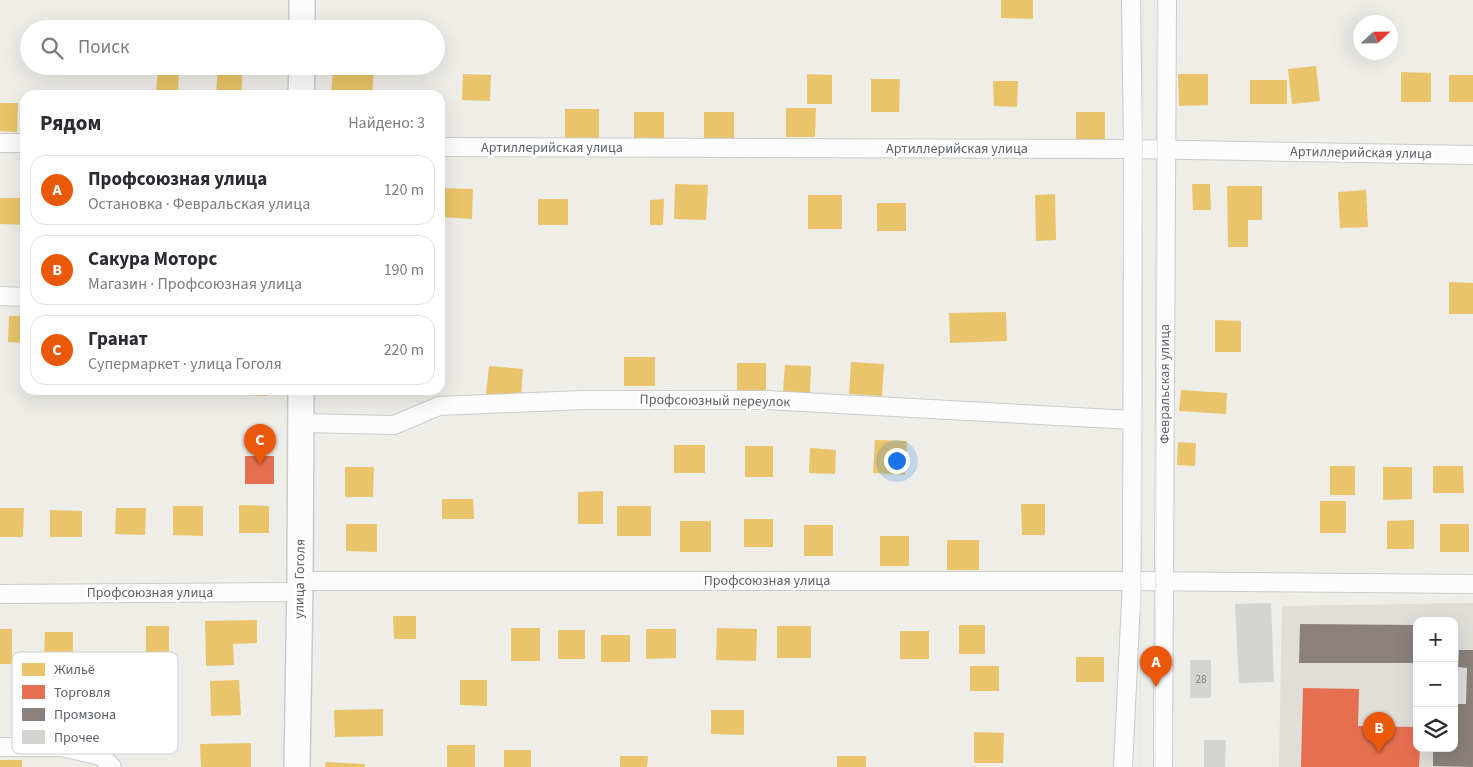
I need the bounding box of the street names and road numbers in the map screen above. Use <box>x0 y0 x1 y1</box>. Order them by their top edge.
street label: Артиллерийская улица <box>481 138 623 158</box>
street label: Артиллерийская улица <box>886 139 1028 159</box>
street label: Артиллерийская улица <box>1290 142 1432 164</box>
street label: Февральская улица <box>1155 324 1175 444</box>
street label: Профсоюзный переулок <box>639 390 791 412</box>
street label: улица Гоголя <box>289 539 311 619</box>
street label: Профсоюзная улица <box>704 571 830 591</box>
street label: Профсоюзная улица <box>87 583 213 603</box>

